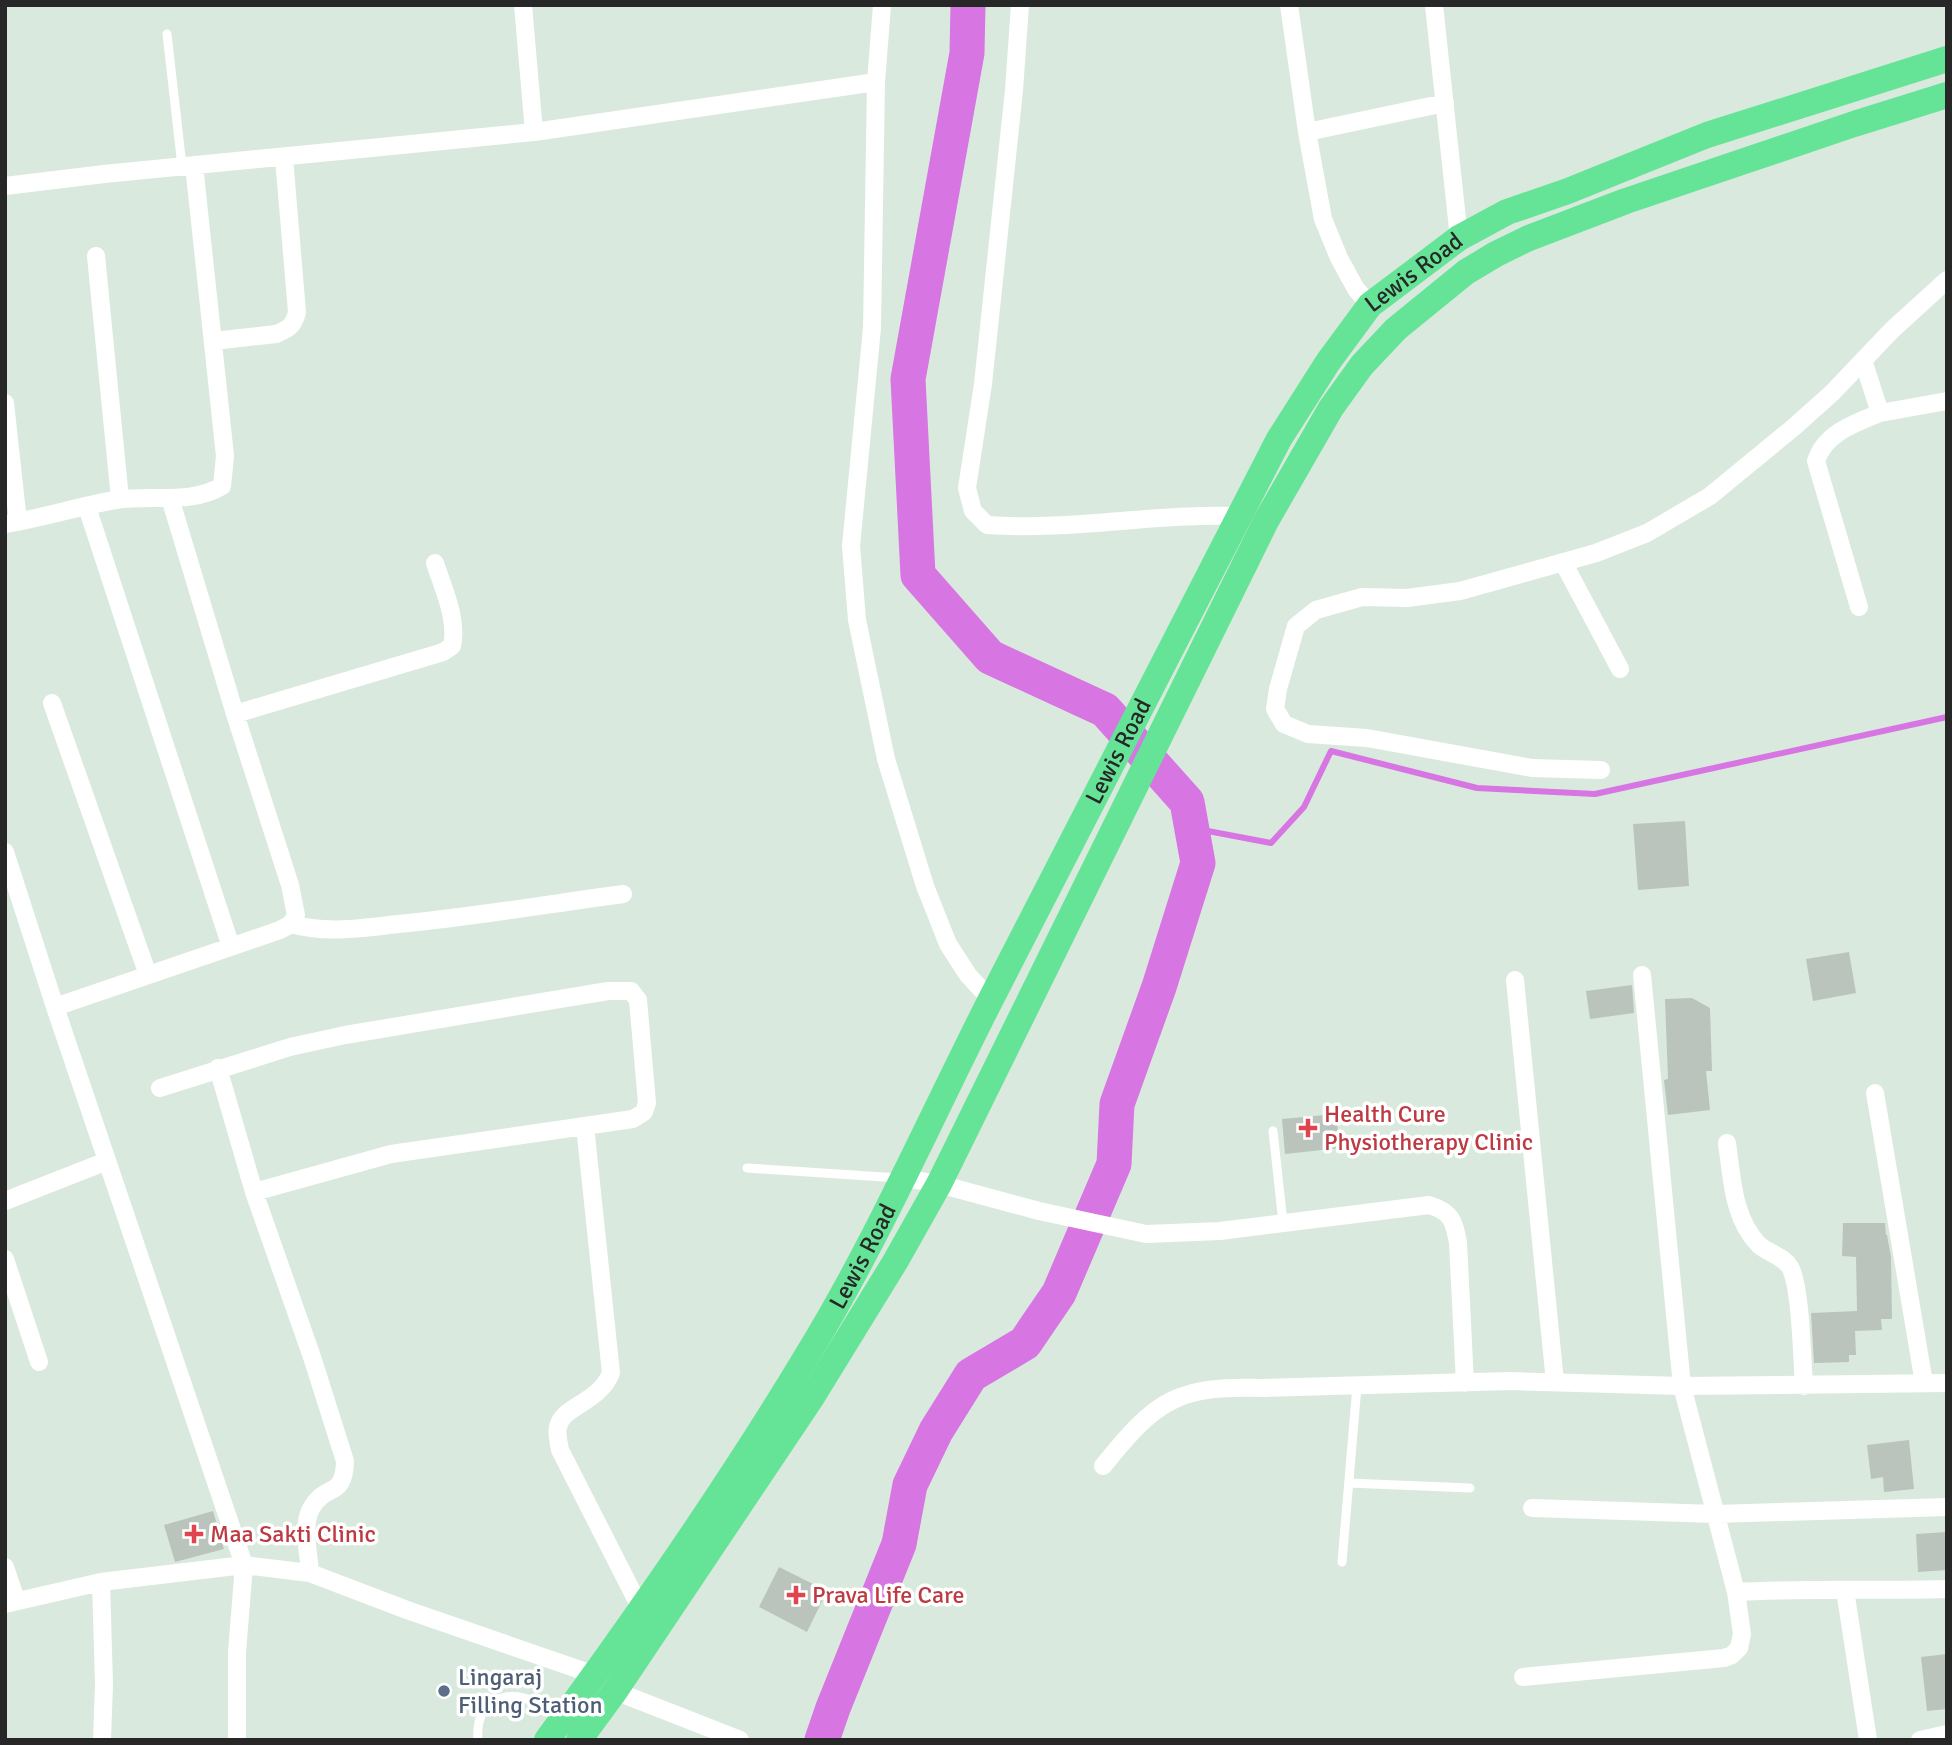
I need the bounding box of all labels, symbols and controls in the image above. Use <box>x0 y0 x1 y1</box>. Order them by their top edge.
street label: Lewis Road <box>1359 226 1469 319</box>
street label: Lewis Road <box>1078 693 1158 809</box>
place label: Health Cure Physiotherapy Clinic <box>1324 1099 1533 1157</box>
marker: Health Cure Physiotherapy Clinic <box>1298 1118 1318 1138</box>
street label: Lewis Road <box>822 1199 903 1314</box>
place label: Maa Sakti Clinic <box>210 1519 376 1549</box>
marker: Maa Sakti Clinic <box>184 1524 204 1544</box>
place label: Prava Life Care <box>812 1580 964 1610</box>
marker: Prava Life Care <box>786 1585 806 1605</box>
place label: Lingaraj Filling Station <box>458 1662 603 1720</box>
marker: Lingaraj Filling Station <box>436 1683 452 1699</box>

